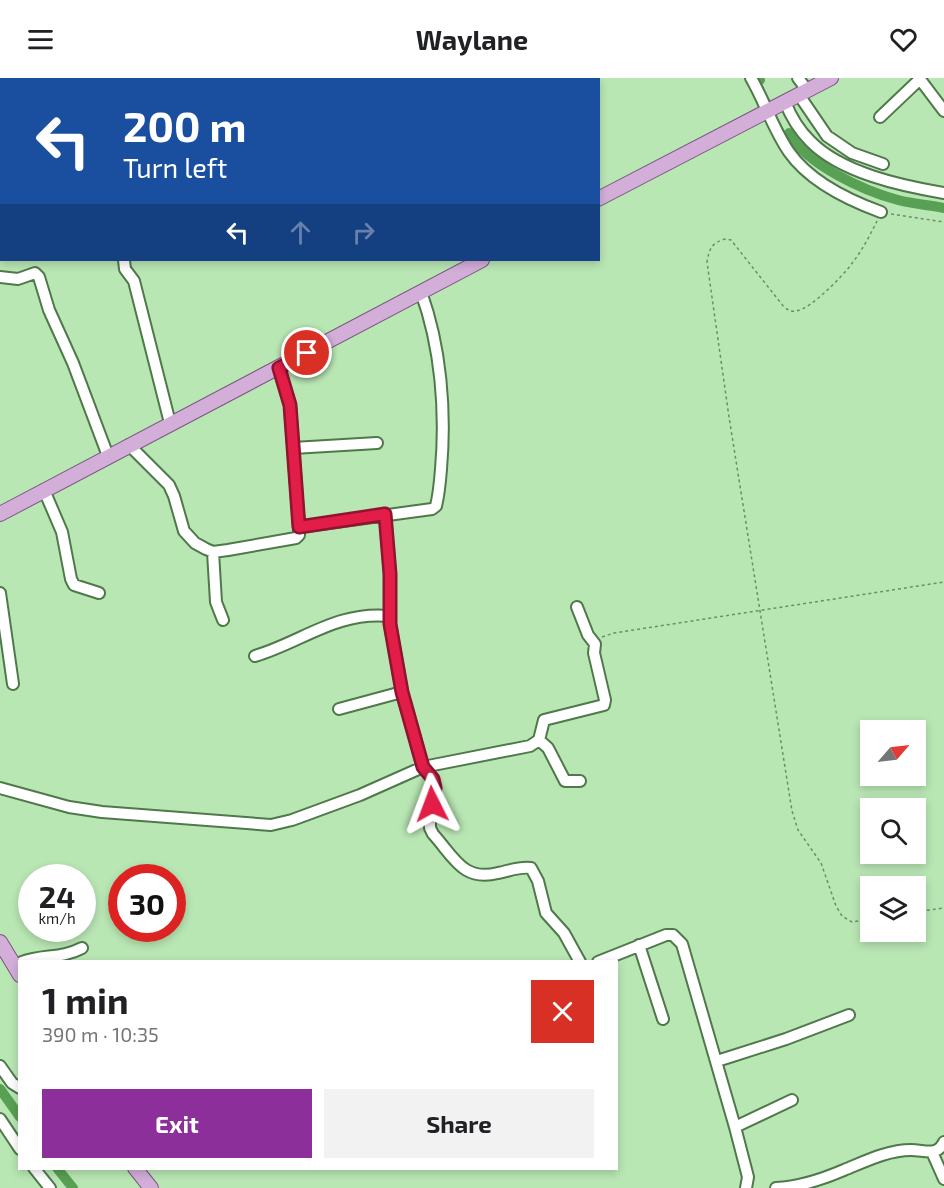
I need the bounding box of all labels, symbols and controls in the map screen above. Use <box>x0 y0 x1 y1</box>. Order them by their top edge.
icon: menu <box>24 23 57 56</box>
text: Waylane <box>416 23 528 55</box>
icon: heart <box>887 23 920 56</box>
text: 200 m <box>123 100 246 150</box>
icon: left <box>24 102 102 180</box>
text: Turn left <box>123 151 227 183</box>
icon: left <box>221 216 254 249</box>
icon: ahead <box>284 216 317 249</box>
icon: right <box>347 216 380 249</box>
pin <box>281 327 332 378</box>
icon: arrive <box>290 336 323 369</box>
north arrow <box>860 720 926 786</box>
map controls <box>860 720 926 942</box>
position arrow <box>400 772 464 836</box>
button: search <box>860 798 926 864</box>
speed limit sign: 30 <box>108 864 186 942</box>
button: layers <box>860 876 926 942</box>
text: 24 <box>39 878 75 914</box>
text: km/h <box>38 909 76 927</box>
text: 1 min <box>42 978 129 1021</box>
button: close <box>531 980 594 1043</box>
text: 390 m · 10:35 <box>42 1022 159 1046</box>
button: Exit <box>42 1089 312 1158</box>
button: Share <box>324 1089 594 1158</box>

